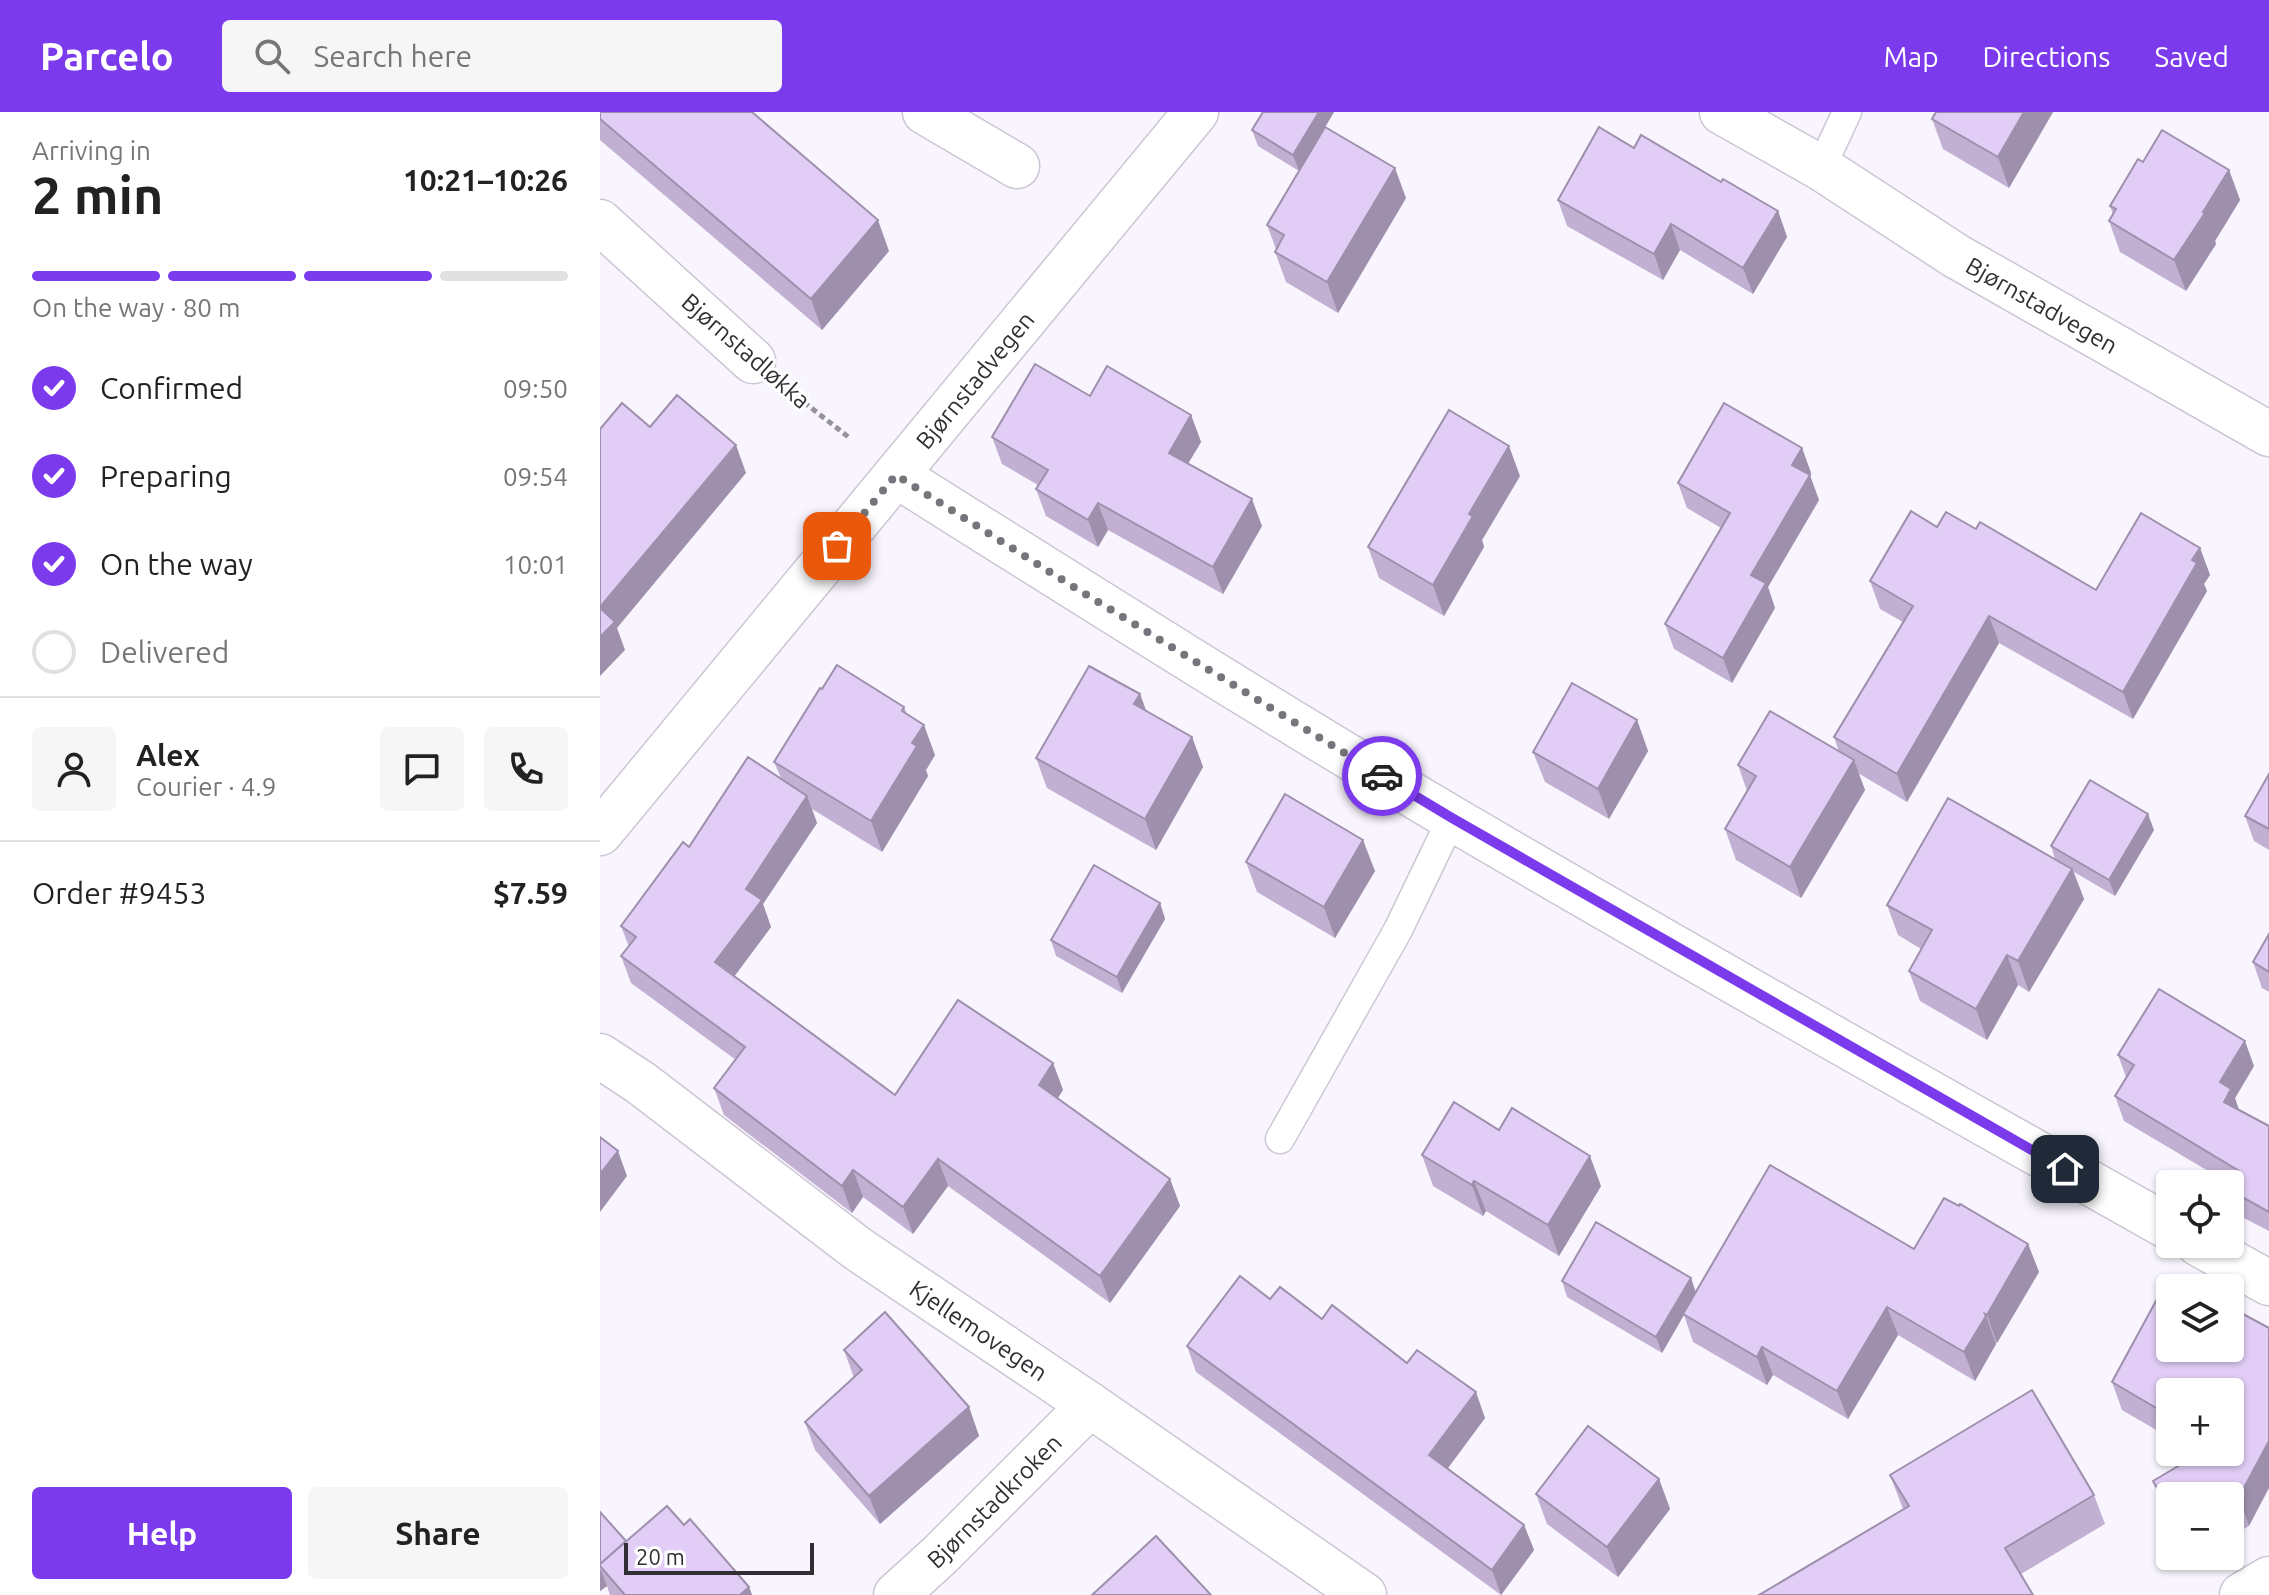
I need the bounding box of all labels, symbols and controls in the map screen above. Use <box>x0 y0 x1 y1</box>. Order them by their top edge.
search box <box>222 20 782 92</box>
icon: search <box>250 34 294 78</box>
text: Parcelo <box>40 35 174 77</box>
text: Search here <box>314 39 472 73</box>
text: Map <box>1883 41 1939 72</box>
text: Directions <box>1983 41 2110 72</box>
text: Saved <box>2154 41 2229 72</box>
text: Arriving in <box>32 136 151 165</box>
text: 10:21–10:26 <box>403 163 568 197</box>
text: 2 min <box>32 166 163 224</box>
street label: Bjørnstadvegen <box>1962 251 2123 359</box>
street label: Bjørnstadløkka <box>676 288 816 414</box>
text: On the way · 80 m <box>32 293 240 322</box>
street label: Bjørnstadvegen <box>910 306 1039 454</box>
icon: check <box>32 366 76 410</box>
text: Confirmed <box>100 371 243 405</box>
text: 09:50 <box>503 374 568 403</box>
icon: check <box>32 454 76 498</box>
text: Preparing <box>100 459 232 493</box>
text: 09:54 <box>503 462 568 491</box>
pin <box>803 512 871 580</box>
icon: bag <box>815 524 859 568</box>
icon: check <box>32 542 76 586</box>
text: On the way <box>100 547 253 581</box>
text: 10:01 <box>503 550 568 579</box>
text: Delivered <box>100 635 229 669</box>
button: person <box>32 727 116 811</box>
button: chat <box>380 727 464 811</box>
button: phone <box>484 727 568 811</box>
courier <box>1342 736 1422 816</box>
text: Alex <box>136 738 200 772</box>
icon: car <box>1360 754 1404 798</box>
text: Courier · 4.9 <box>136 772 276 801</box>
text: Order #9453 <box>32 876 206 910</box>
text: $7.59 <box>493 876 568 910</box>
pin <box>2031 1135 2099 1203</box>
icon: home <box>2043 1147 2087 1191</box>
map controls <box>2156 1170 2244 1570</box>
button: locate <box>2156 1170 2244 1258</box>
street label: Kjellemovegen <box>905 1274 1053 1386</box>
button: layers <box>2156 1274 2244 1362</box>
button: + <box>2156 1378 2244 1466</box>
street label: Bjørnstadkroken <box>922 1428 1067 1573</box>
button: − <box>2156 1482 2244 1570</box>
button: Help <box>32 1487 292 1579</box>
button: Share <box>308 1487 568 1579</box>
scale bar <box>624 1539 814 1575</box>
text: 20 m <box>636 1544 685 1569</box>

